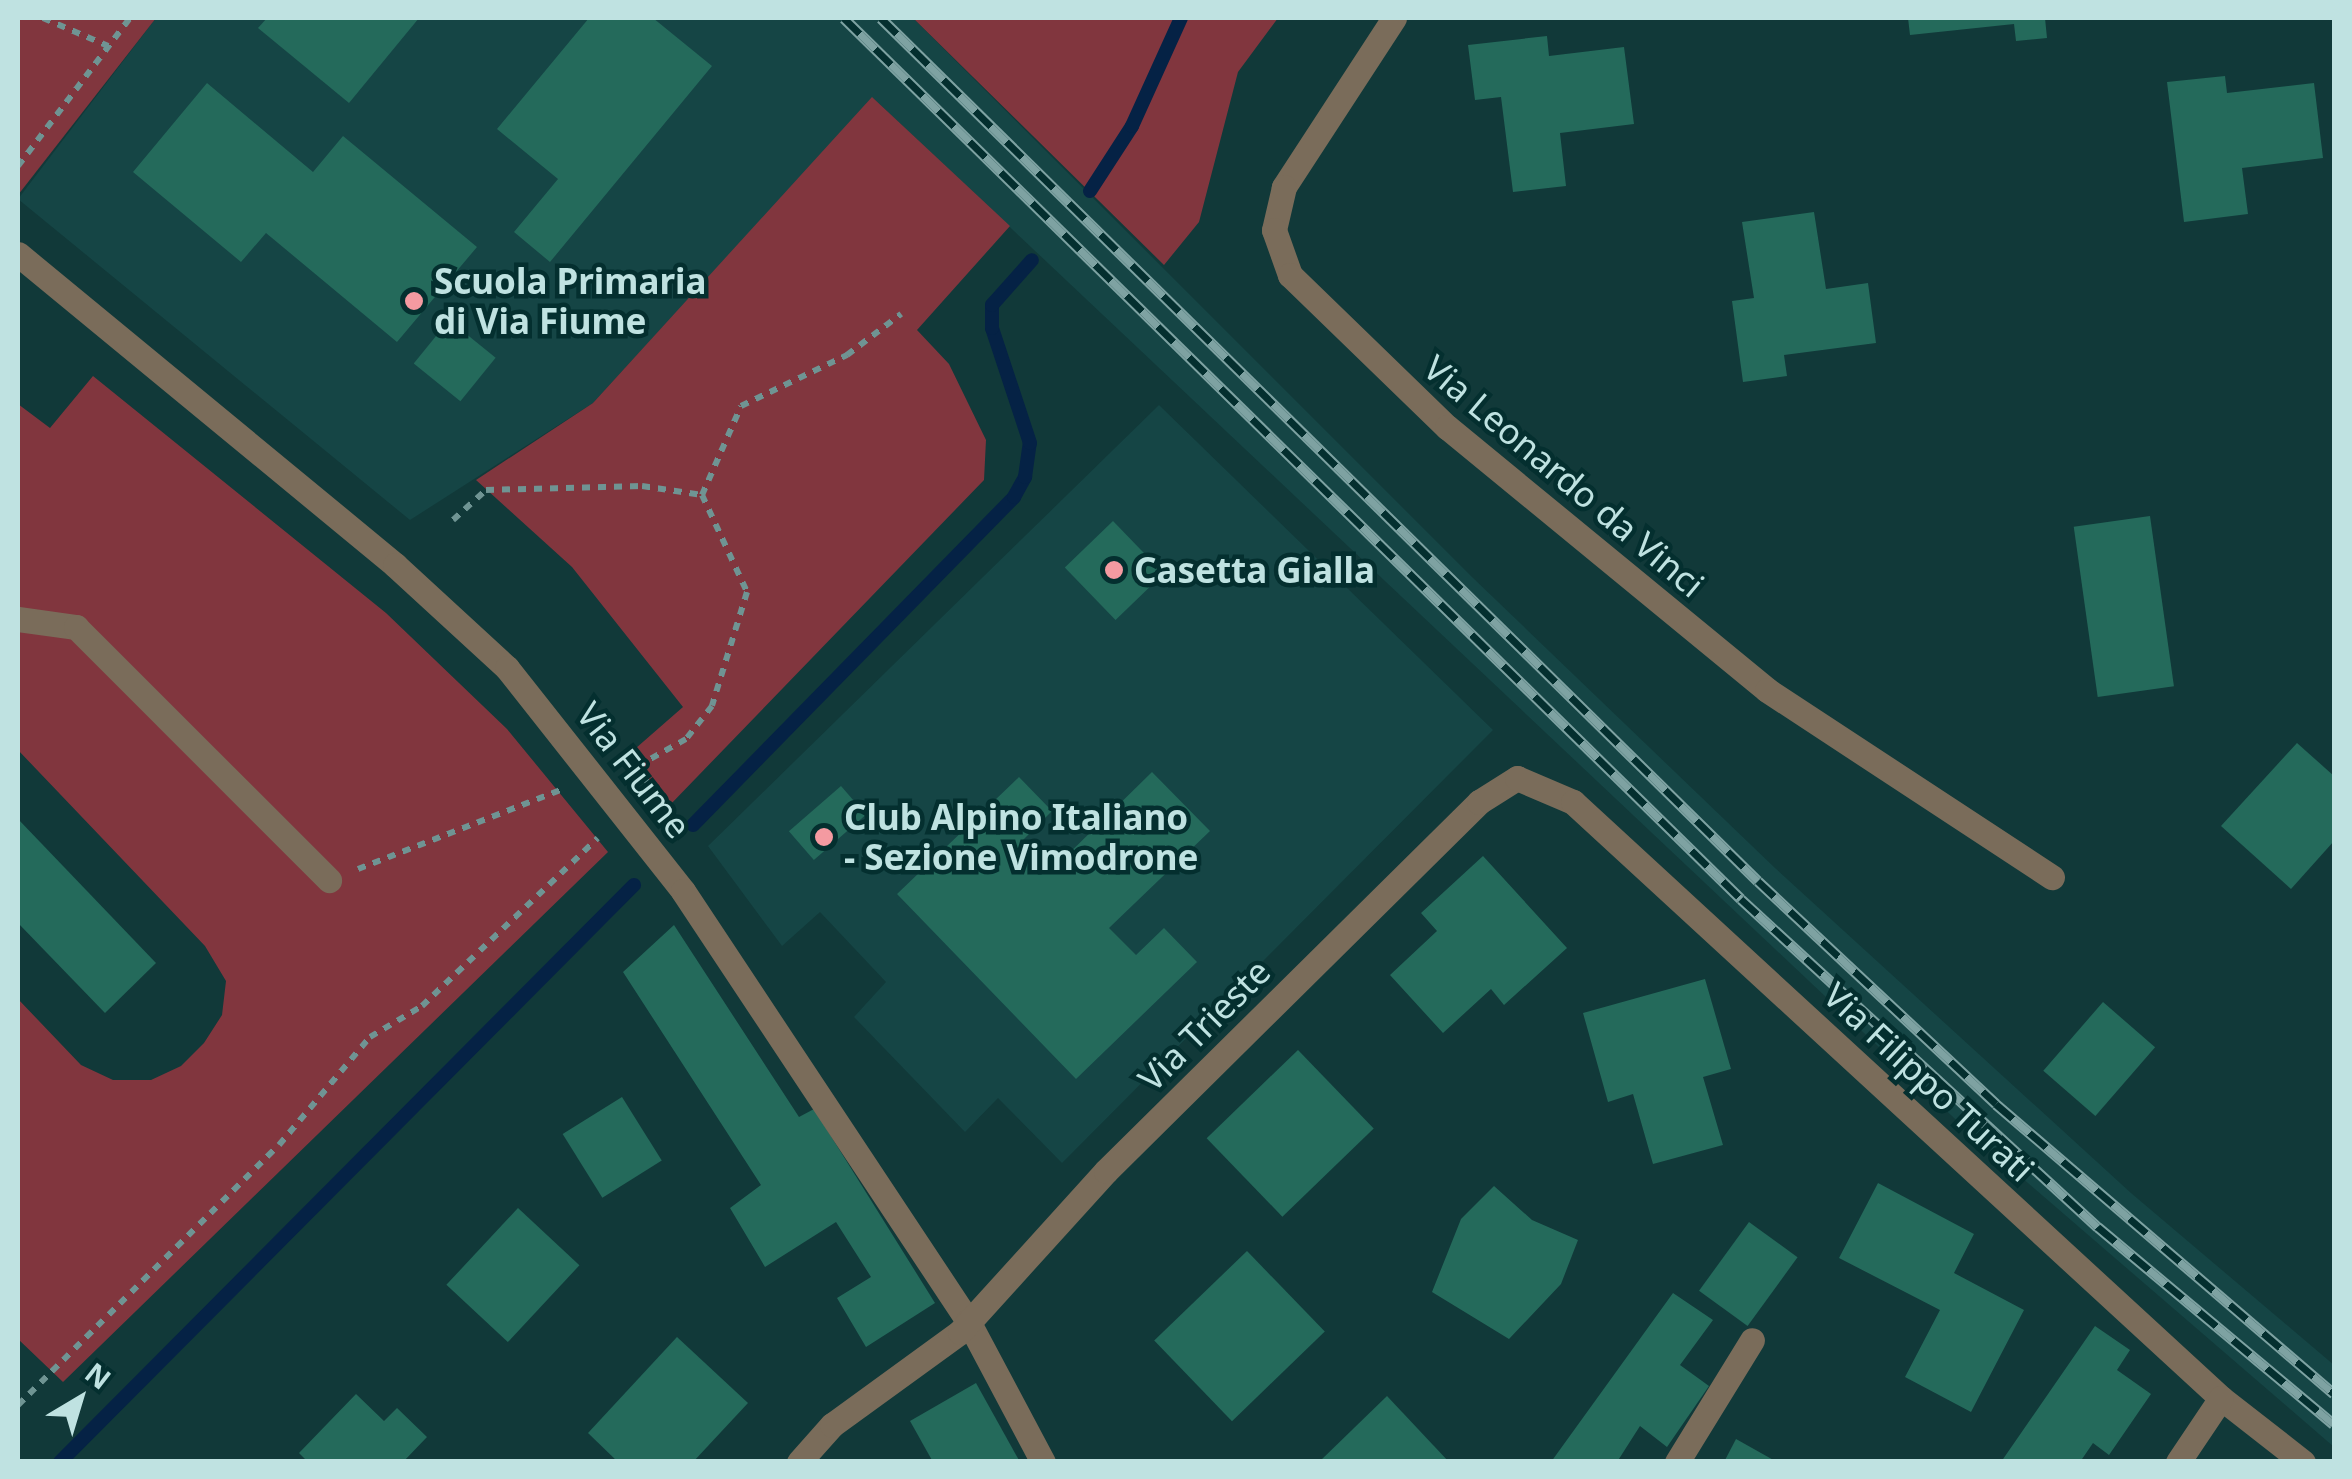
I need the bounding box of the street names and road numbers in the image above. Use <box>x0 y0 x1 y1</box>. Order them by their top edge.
street label: Via Leonardo da Vinci <box>1415 347 1713 605</box>
street label: Via Fiume <box>568 694 700 846</box>
street label: Via Trieste <box>1129 950 1279 1100</box>
street label: Via Filippo Turati <box>1815 974 2043 1190</box>

